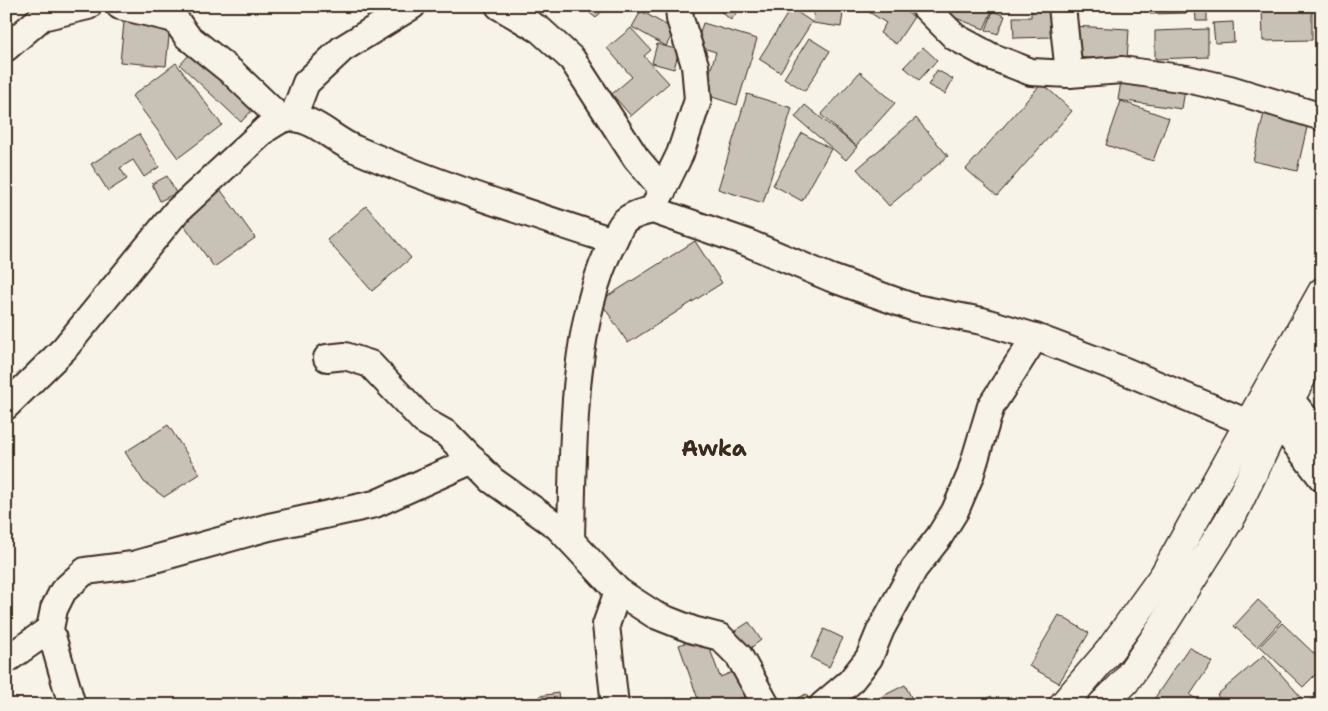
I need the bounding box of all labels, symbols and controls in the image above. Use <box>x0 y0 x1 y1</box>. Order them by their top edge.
district label: Awka <box>681 434 747 463</box>

